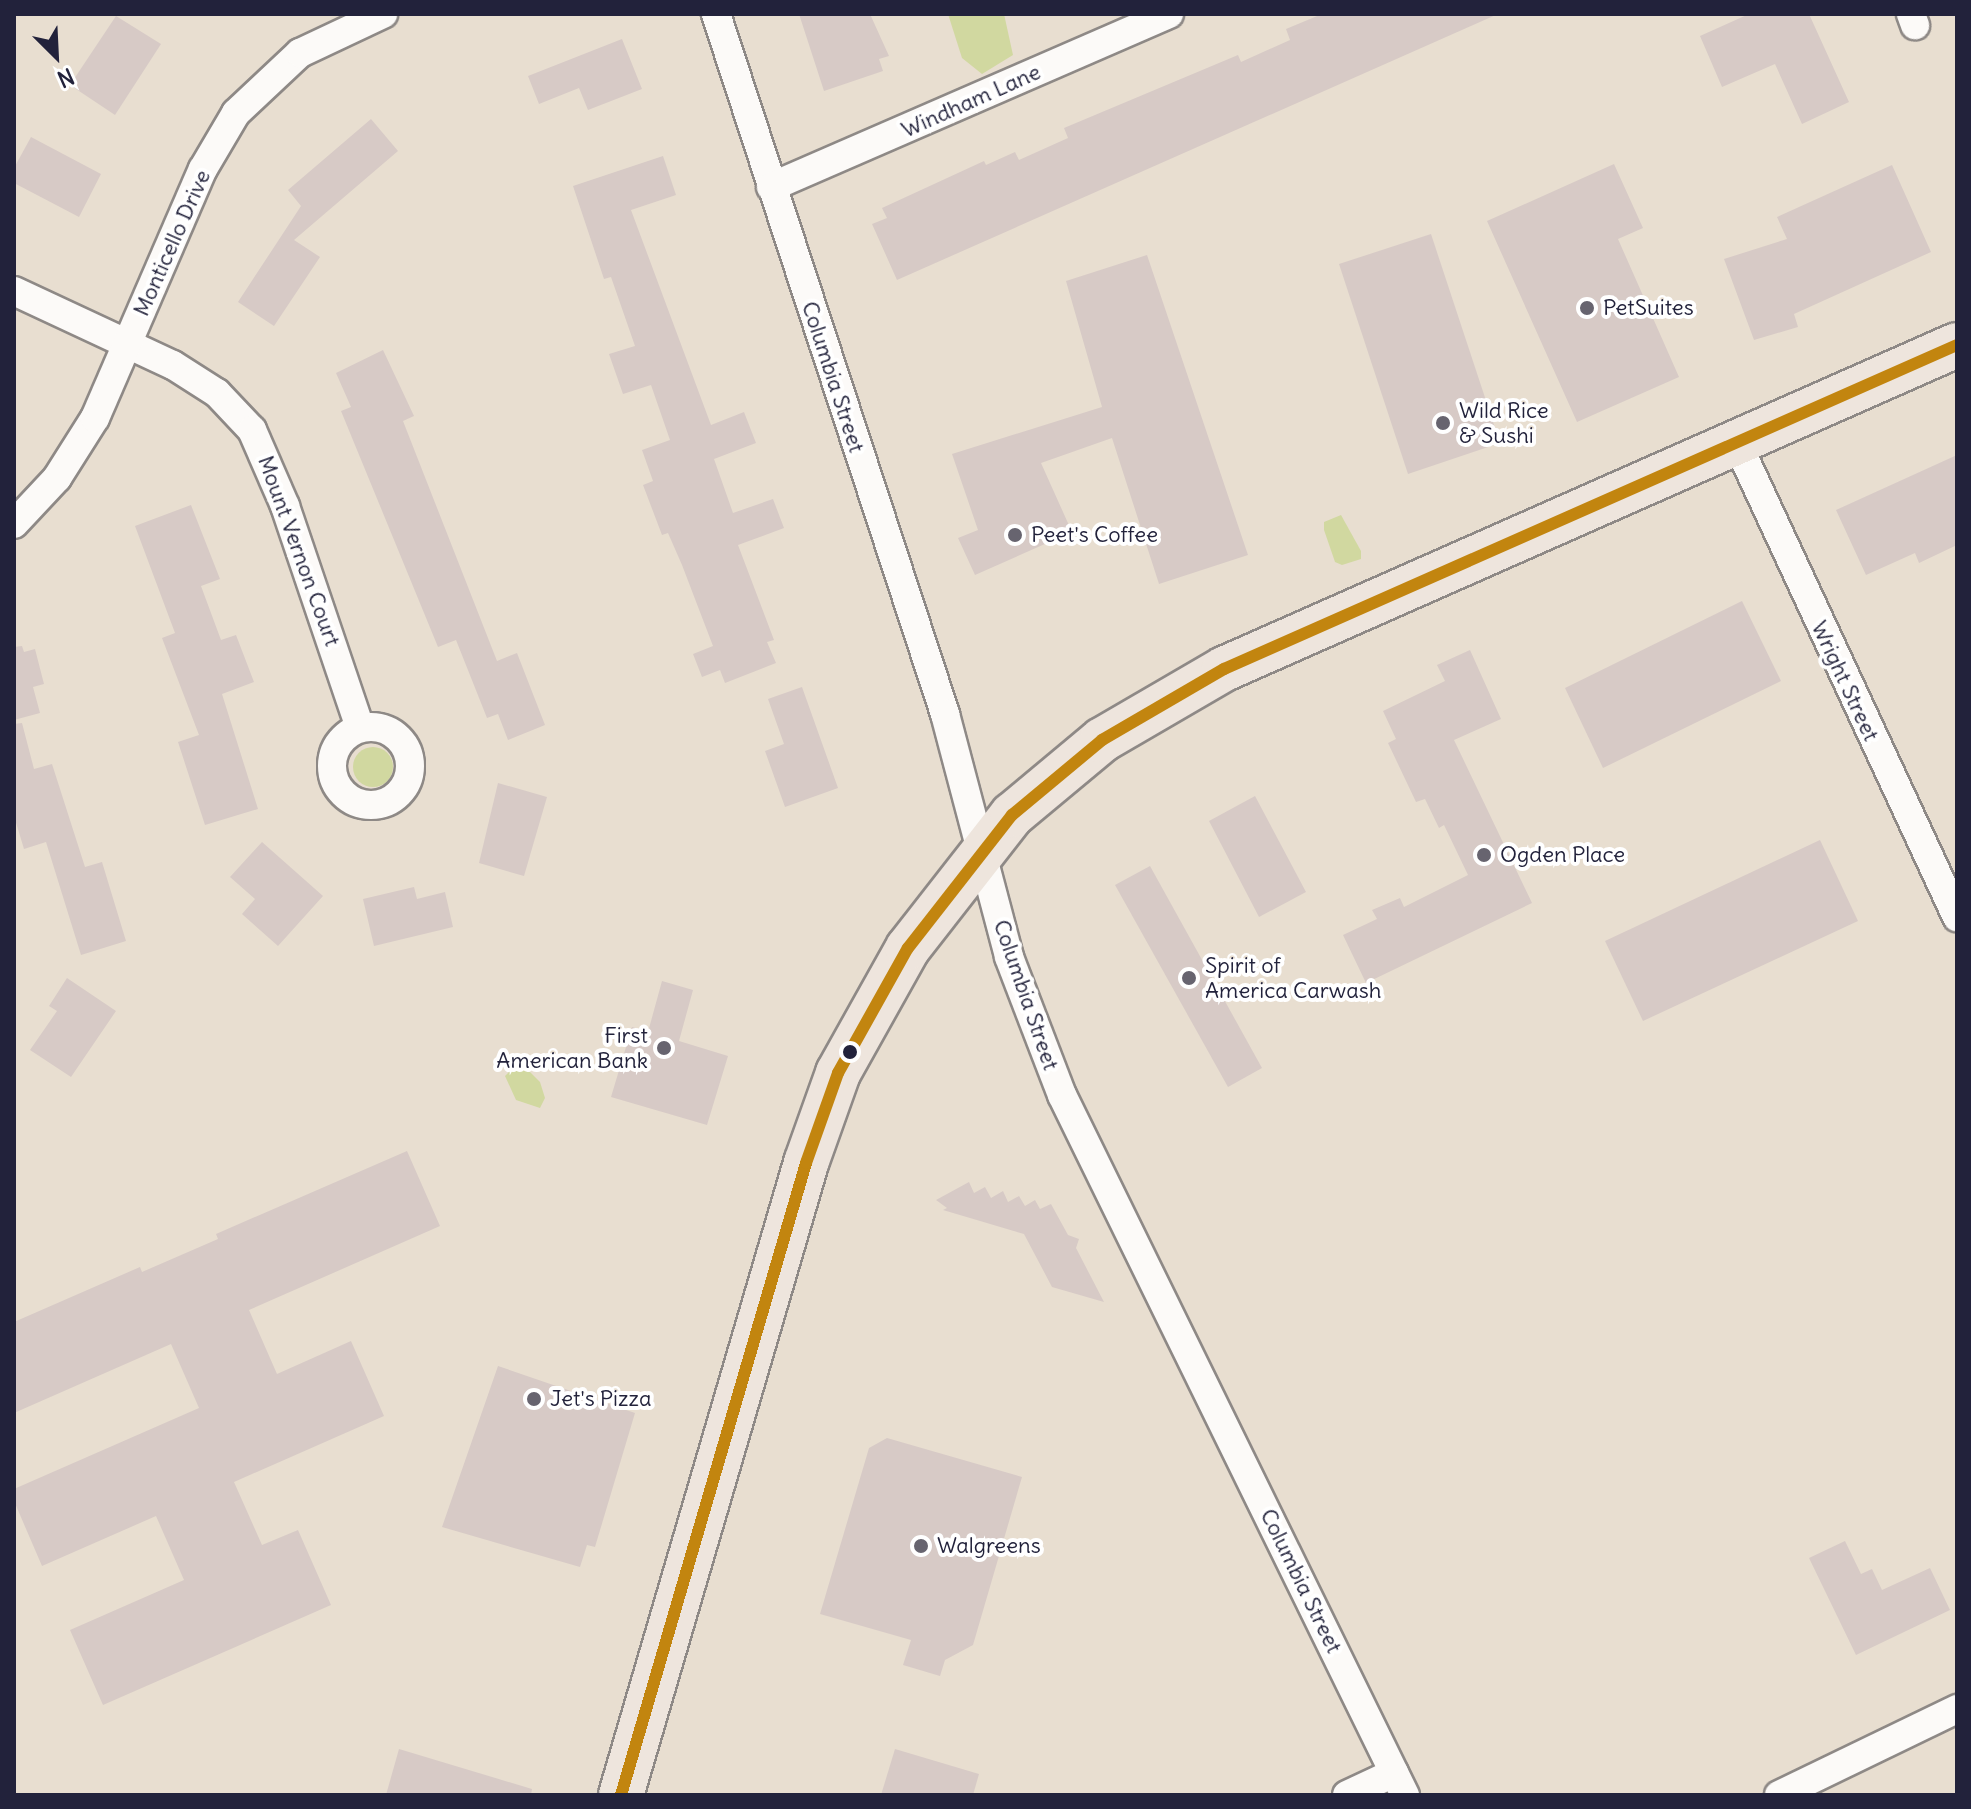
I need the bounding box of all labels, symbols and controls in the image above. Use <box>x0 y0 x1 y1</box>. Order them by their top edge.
north arrow <box>16 16 96 96</box>
street label: Windham Lane <box>897 59 1045 143</box>
text: N <box>53 62 78 94</box>
street label: Monticello Drive <box>128 166 216 320</box>
place label: PetSuites <box>1603 295 1694 321</box>
street label: Columbia Street <box>796 298 870 456</box>
marker: PetSuites <box>1578 299 1596 317</box>
place label: Wild Rice & Sushi <box>1459 397 1549 448</box>
marker: Wild Rice & Sushi <box>1434 414 1452 432</box>
street label: Mount Vernon Court <box>252 452 346 650</box>
place label: Peet's Coffee <box>1031 522 1158 548</box>
marker: Peet's Coffee <box>1006 526 1024 544</box>
street label: Wright Street <box>1806 617 1884 745</box>
place label: Ogden Place <box>1500 842 1625 868</box>
marker: Ogden Place <box>1475 846 1493 864</box>
street label: Columbia Street <box>988 916 1064 1074</box>
place label: Spirit of America Carwash <box>1205 952 1381 1004</box>
marker: Spirit of America Carwash <box>1180 969 1198 987</box>
place label: First American Bank <box>496 1022 648 1074</box>
marker: First American Bank <box>655 1039 673 1057</box>
unlabelled marker <box>842 1044 858 1060</box>
place label: Jet's Pizza <box>550 1386 651 1412</box>
marker: Jet's Pizza <box>525 1390 543 1408</box>
street label: Columbia Street <box>1255 1505 1347 1657</box>
place label: Walgreens <box>937 1533 1041 1559</box>
marker: Walgreens <box>912 1537 930 1555</box>

